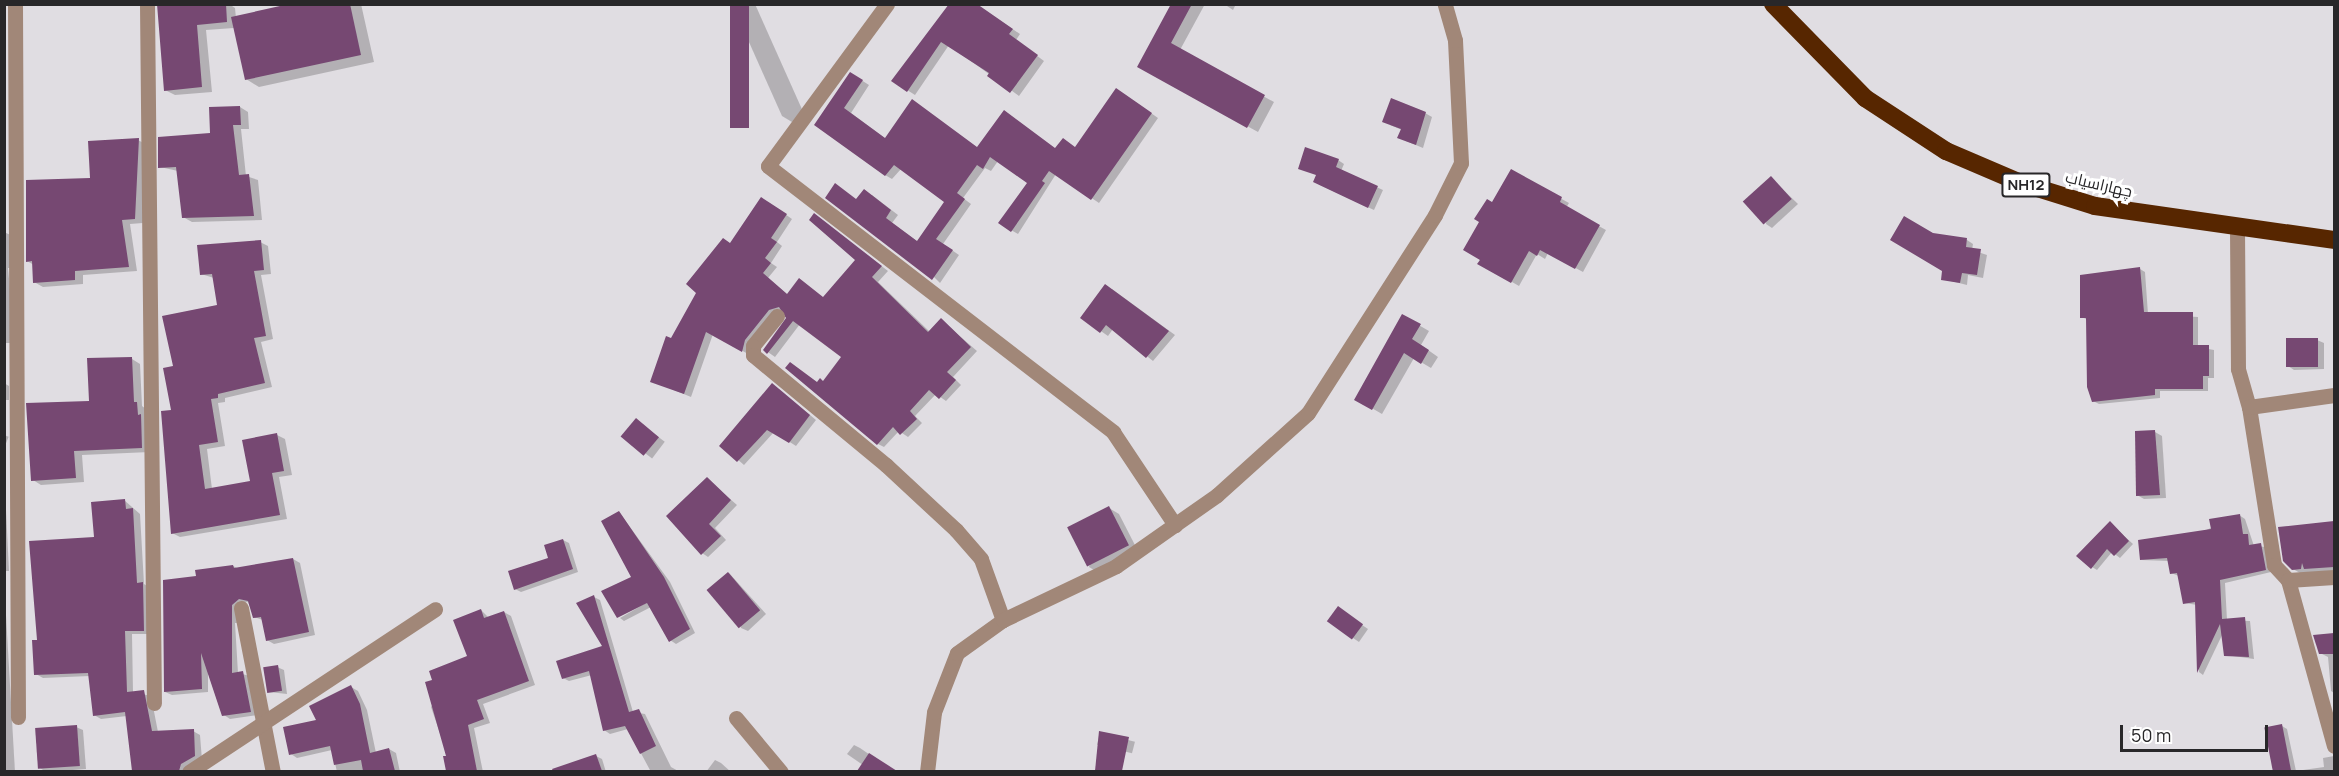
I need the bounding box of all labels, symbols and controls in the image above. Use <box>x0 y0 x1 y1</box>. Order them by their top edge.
street label: چهاراسیاب <box>2064 167 2134 201</box>
road number: NH12 <box>2000 173 2052 197</box>
scale bar <box>2123 713 2272 751</box>
text: 50 m <box>2131 723 2171 747</box>

